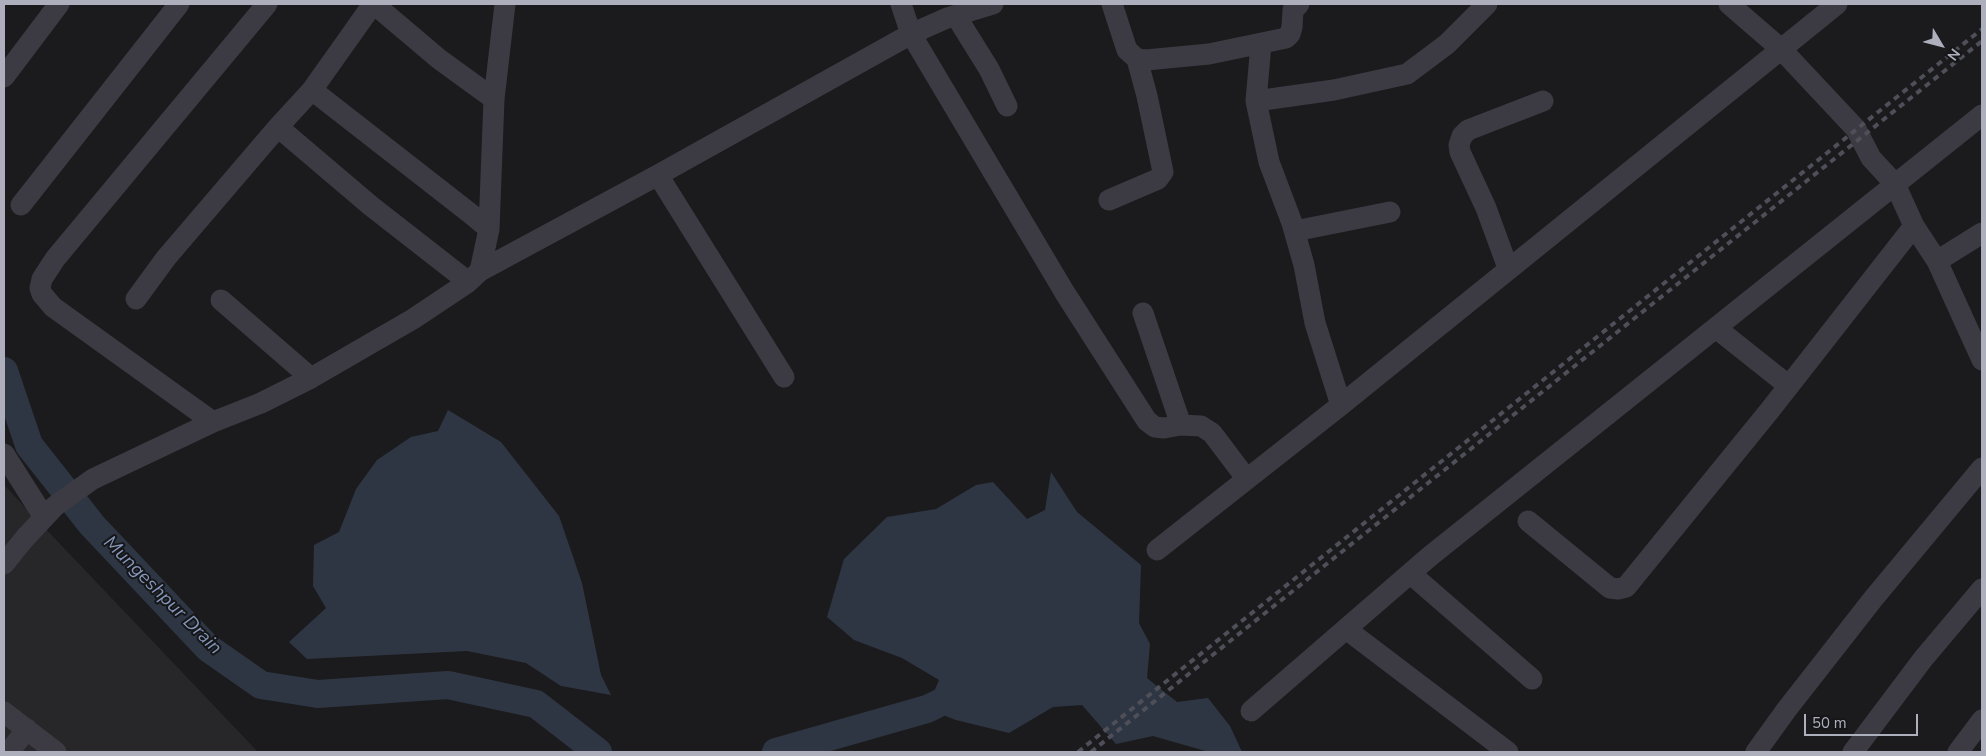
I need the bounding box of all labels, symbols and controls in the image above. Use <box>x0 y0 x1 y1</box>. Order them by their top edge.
north arrow <box>1916 20 1966 70</box>
text: N <box>1943 44 1964 64</box>
water label: Mungeshpur Drain <box>98 532 226 660</box>
scale bar <box>1806 704 1920 736</box>
text: 50 m <box>1812 713 1847 733</box>

